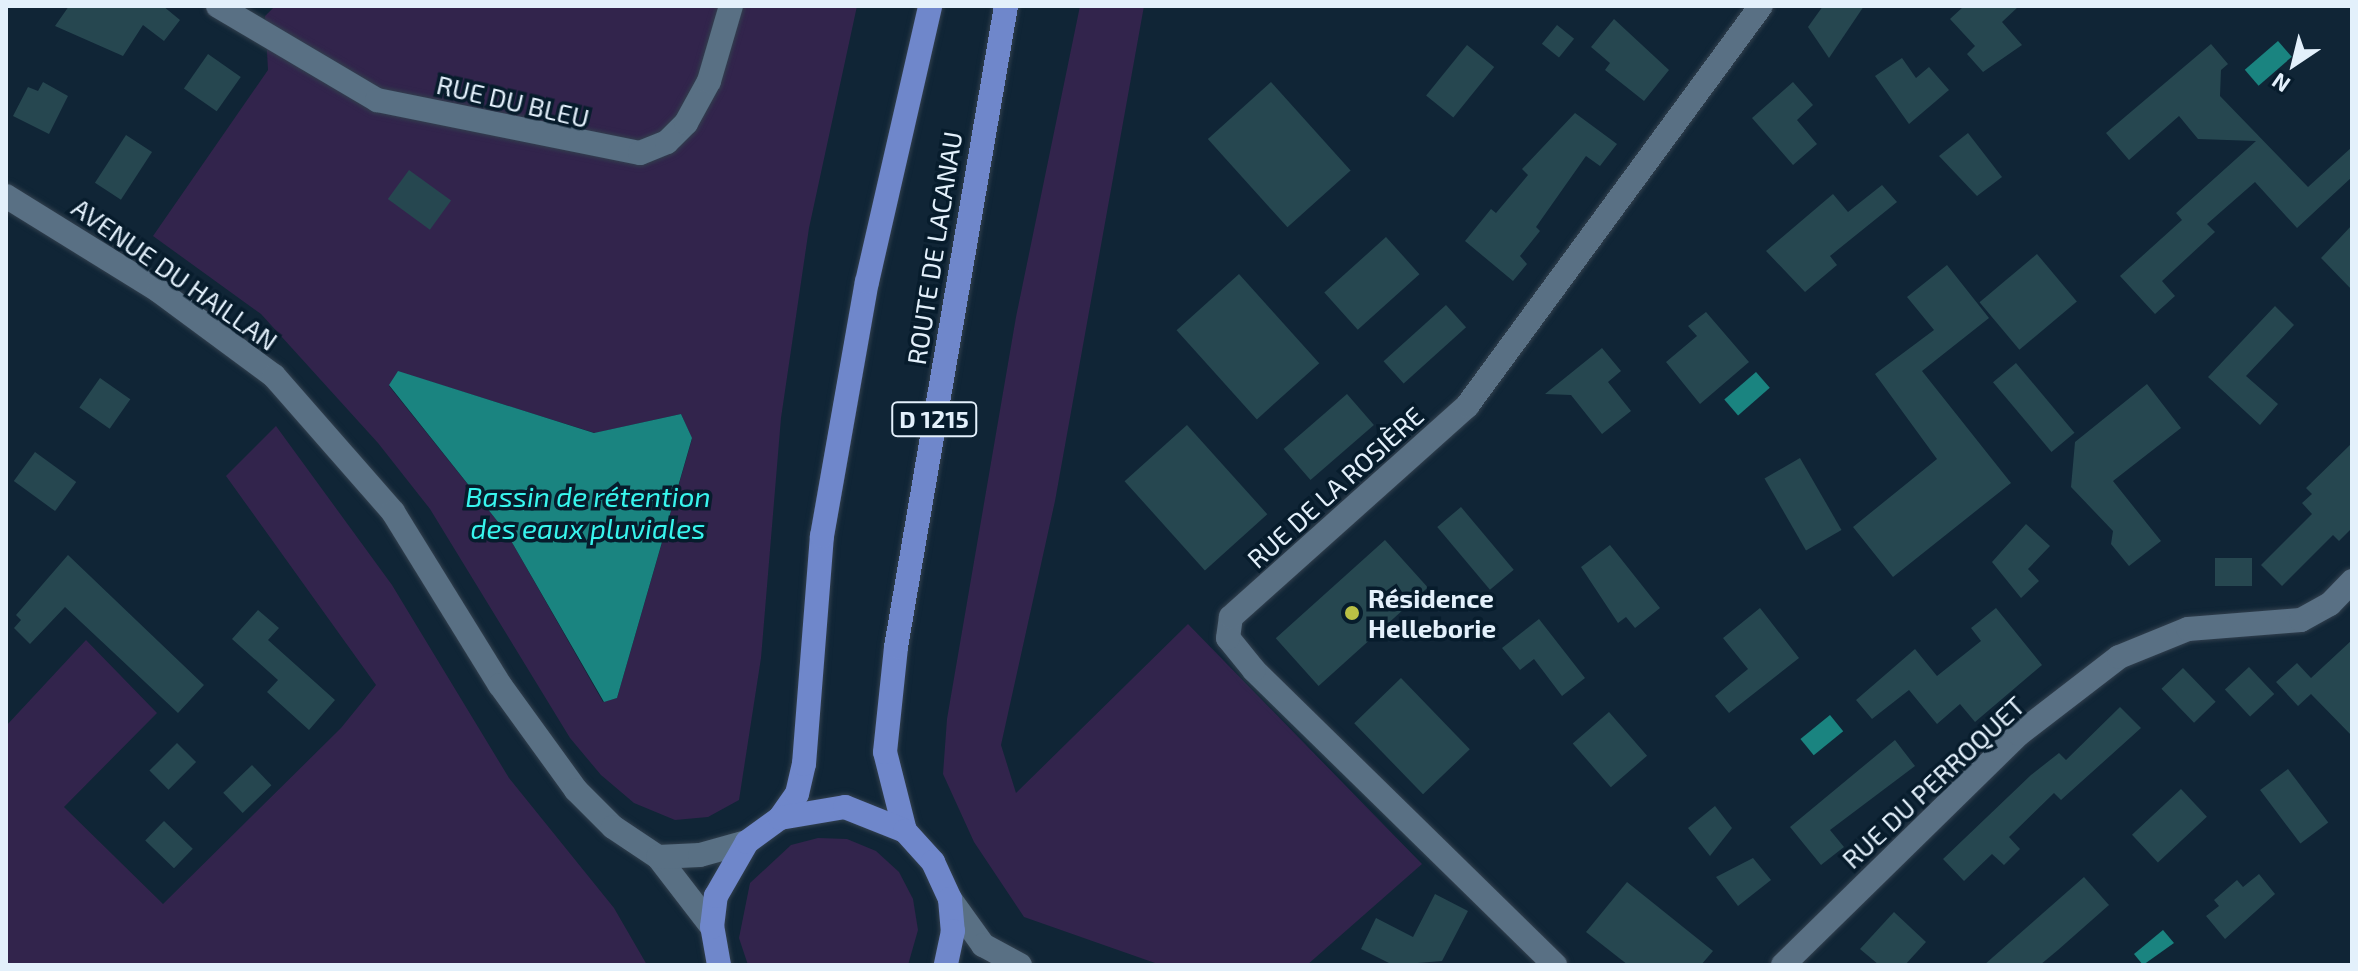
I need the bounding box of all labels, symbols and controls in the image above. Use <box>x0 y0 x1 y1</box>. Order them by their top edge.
north arrow <box>2254 24 2334 104</box>
street label: RUE DU BLEU <box>434 68 592 134</box>
text: N <box>2266 68 2294 99</box>
street label: ROUTE DE LACANAU <box>900 129 968 367</box>
street label: AVENUE DU HAILLAN <box>66 191 284 357</box>
road number: D 1215 <box>890 399 978 439</box>
street label: RUE DE LA ROSIÈRE <box>1240 400 1430 574</box>
water label: Bassin de rétention des eaux pluviales <box>465 479 711 545</box>
place label: Résidence Helleborie <box>1368 582 1496 644</box>
marker: Résidence Helleborie <box>1343 604 1361 622</box>
street label: RUE DU PERROQUET <box>1835 689 2031 875</box>

